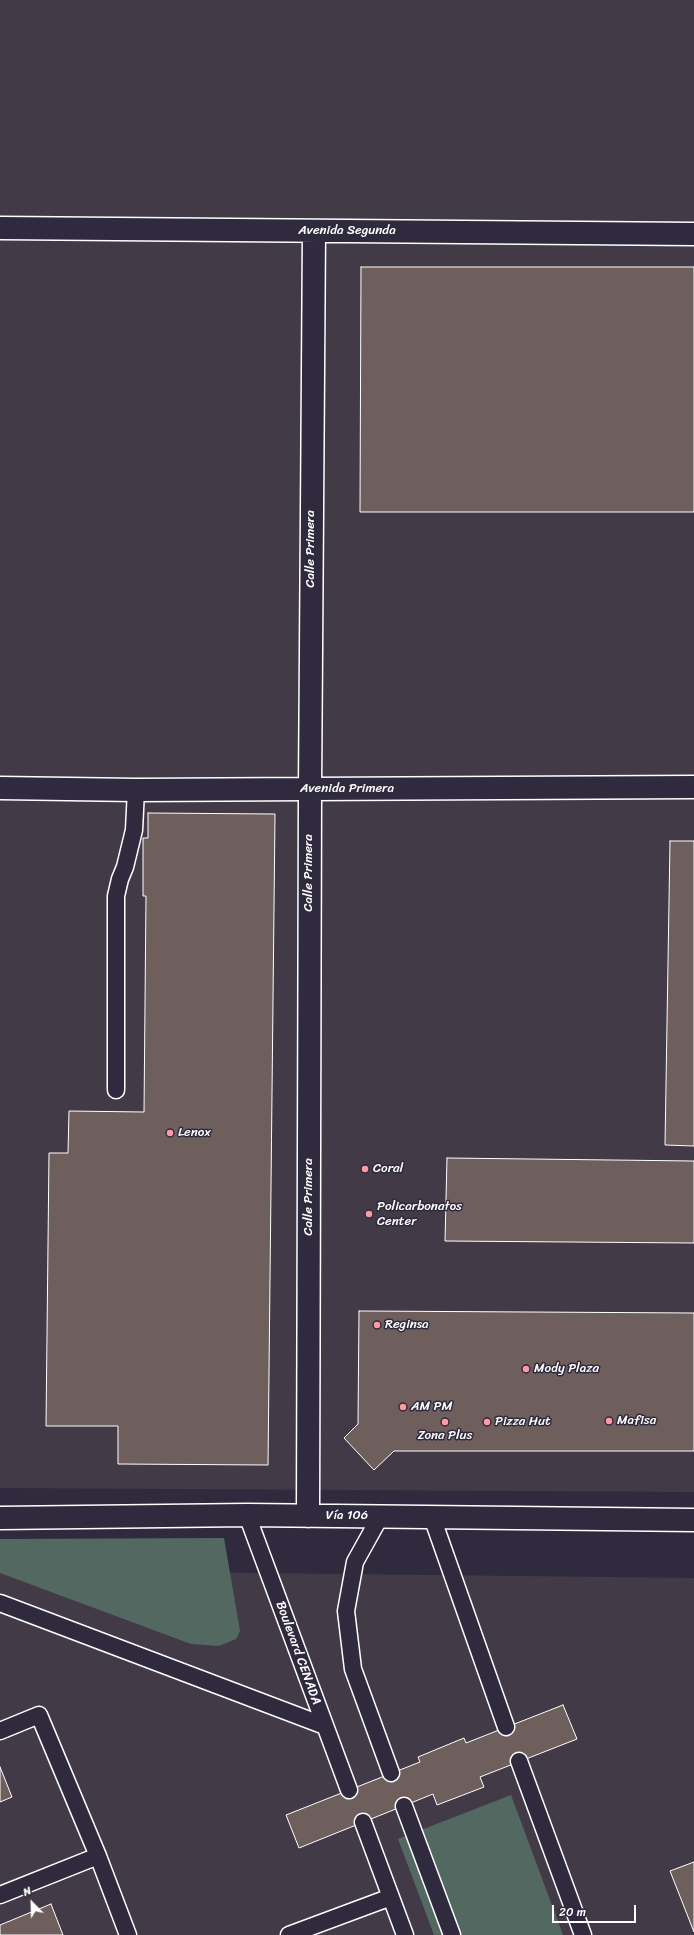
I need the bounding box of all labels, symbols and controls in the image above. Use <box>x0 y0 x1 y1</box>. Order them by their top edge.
street label: Avenida Segunda <box>298 223 396 239</box>
street label: Calle Primera <box>303 510 319 588</box>
street label: Avenida Primera <box>300 781 394 797</box>
street label: Calle Primera <box>301 834 317 912</box>
place label: Lenox <box>178 1125 211 1141</box>
marker: Lenox <box>165 1128 175 1138</box>
street label: Calle Primera <box>301 1158 317 1236</box>
place label: Coral <box>373 1161 403 1177</box>
marker: Coral <box>360 1164 370 1174</box>
place label: Policarbonatos Center <box>377 1199 462 1230</box>
marker: Policarbonatos Center <box>364 1209 374 1219</box>
place label: Reginsa <box>385 1317 429 1333</box>
marker: Reginsa <box>372 1320 382 1330</box>
place label: Mody Plaza <box>534 1361 599 1377</box>
marker: Mody Plaza <box>521 1364 531 1374</box>
place label: AM PM <box>411 1399 453 1415</box>
marker: AM PM <box>398 1402 408 1412</box>
place label: Mafisa <box>617 1413 656 1429</box>
place label: Pizza Hut <box>495 1414 551 1430</box>
marker: Mafisa <box>604 1416 614 1426</box>
marker: Zona Plus <box>440 1417 450 1427</box>
marker: Pizza Hut <box>482 1417 492 1427</box>
place label: Zona Plus <box>417 1428 473 1444</box>
street label: Vía 106 <box>326 1508 368 1524</box>
street label: Boulevard CENADA <box>272 1599 324 1707</box>
text: N <box>20 1881 34 1902</box>
north arrow <box>12 1883 52 1923</box>
scale bar <box>554 1897 638 1923</box>
text: 20 m <box>559 1901 586 1923</box>

